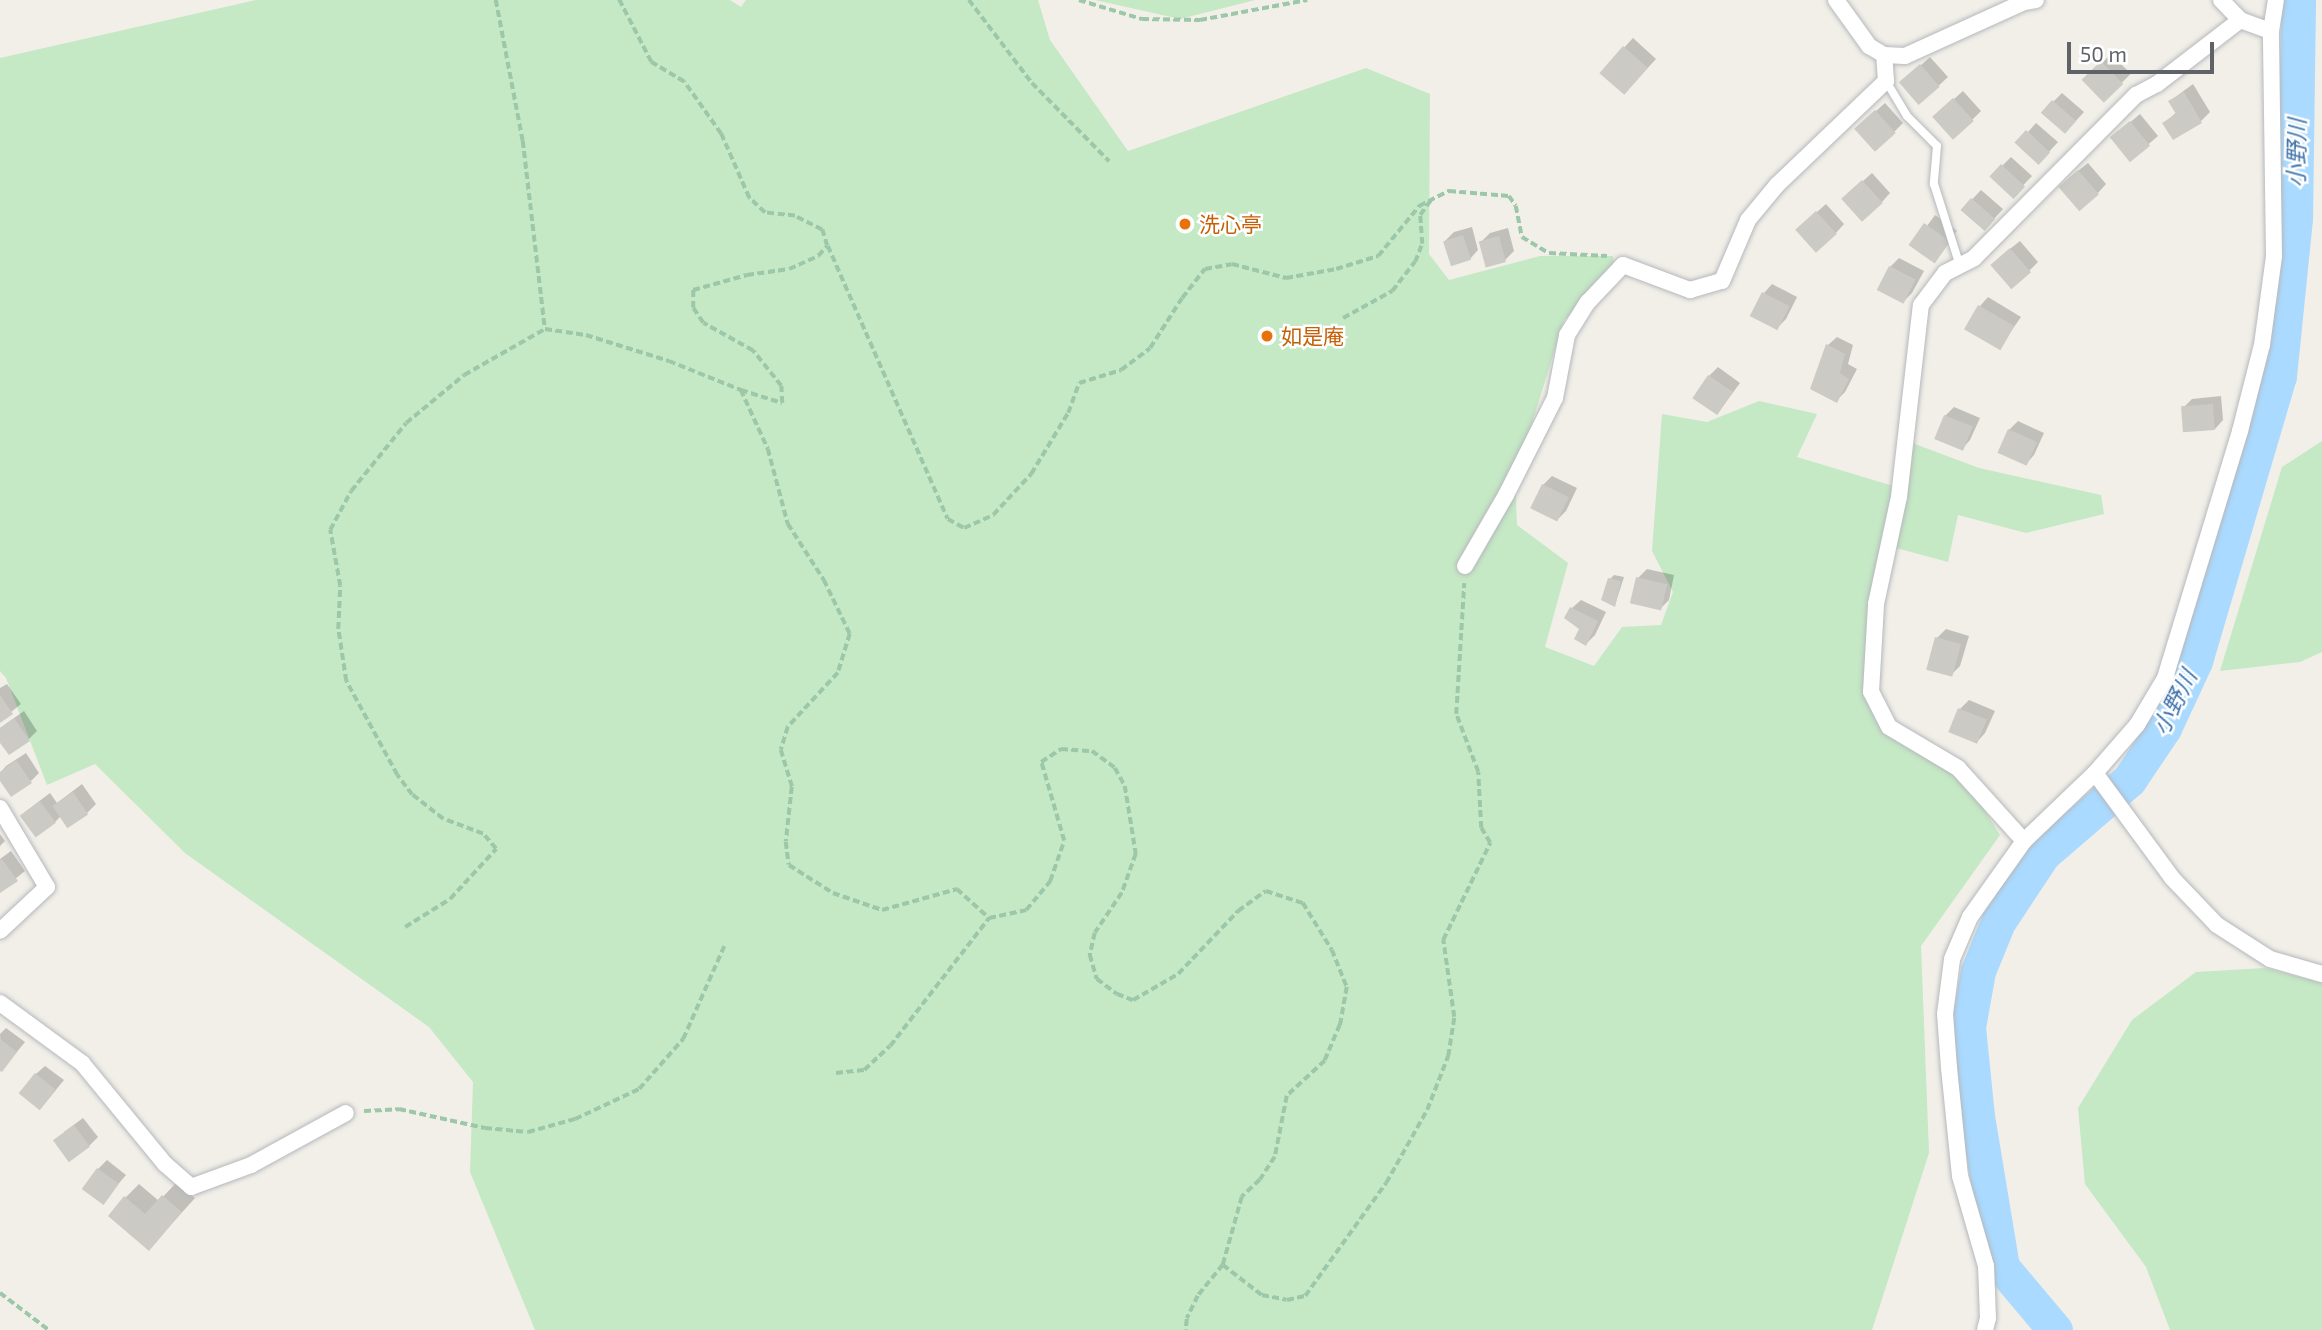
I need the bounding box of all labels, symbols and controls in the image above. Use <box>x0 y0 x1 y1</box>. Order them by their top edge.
scale bar <box>2070 28 2217 72</box>
text: 50 m <box>2080 41 2127 66</box>
water label: 小野川 <box>2282 118 2310 188</box>
place label: 洗心亭 <box>1199 211 1262 237</box>
marker: 洗心亭 <box>1177 216 1193 232</box>
place label: 如是庵 <box>1281 323 1344 349</box>
marker: 如是庵 <box>1259 328 1275 344</box>
water label: 小野川 <box>2146 665 2202 739</box>

